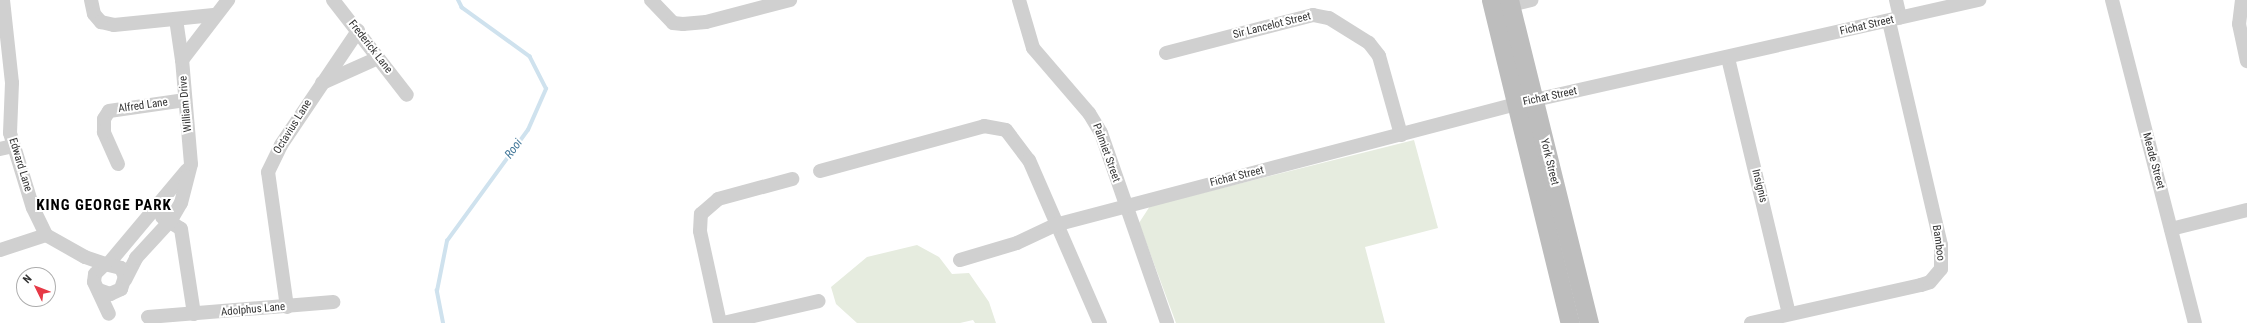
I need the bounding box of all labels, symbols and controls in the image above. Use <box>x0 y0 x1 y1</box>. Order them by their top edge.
street label: Sir Lancelot Street <box>1232 10 1312 42</box>
street label: Fichat Street <box>1839 13 1895 39</box>
street label: Frederick Lane <box>345 18 395 76</box>
street label: William Drive <box>177 75 195 133</box>
street label: Fichat Street <box>1522 85 1578 109</box>
street label: Alfred Lane <box>117 96 169 116</box>
street label: Octavius Lane <box>271 98 315 156</box>
street label: Palmiet Street <box>1089 122 1123 184</box>
street label: Meade Street <box>2139 131 2167 191</box>
water label: Rooi <box>502 136 526 162</box>
street label: Edward Lane <box>6 137 34 193</box>
street label: York Street <box>1537 137 1561 187</box>
street label: Fichat Street <box>1209 164 1265 190</box>
street label: Insignis <box>1748 168 1770 204</box>
district label: KING GEORGE PARK <box>36 197 172 215</box>
street label: Bamboo <box>1929 224 1947 262</box>
north arrow <box>16 267 56 307</box>
text: N <box>21 272 35 286</box>
street label: Adolphus Lane <box>220 301 286 319</box>

